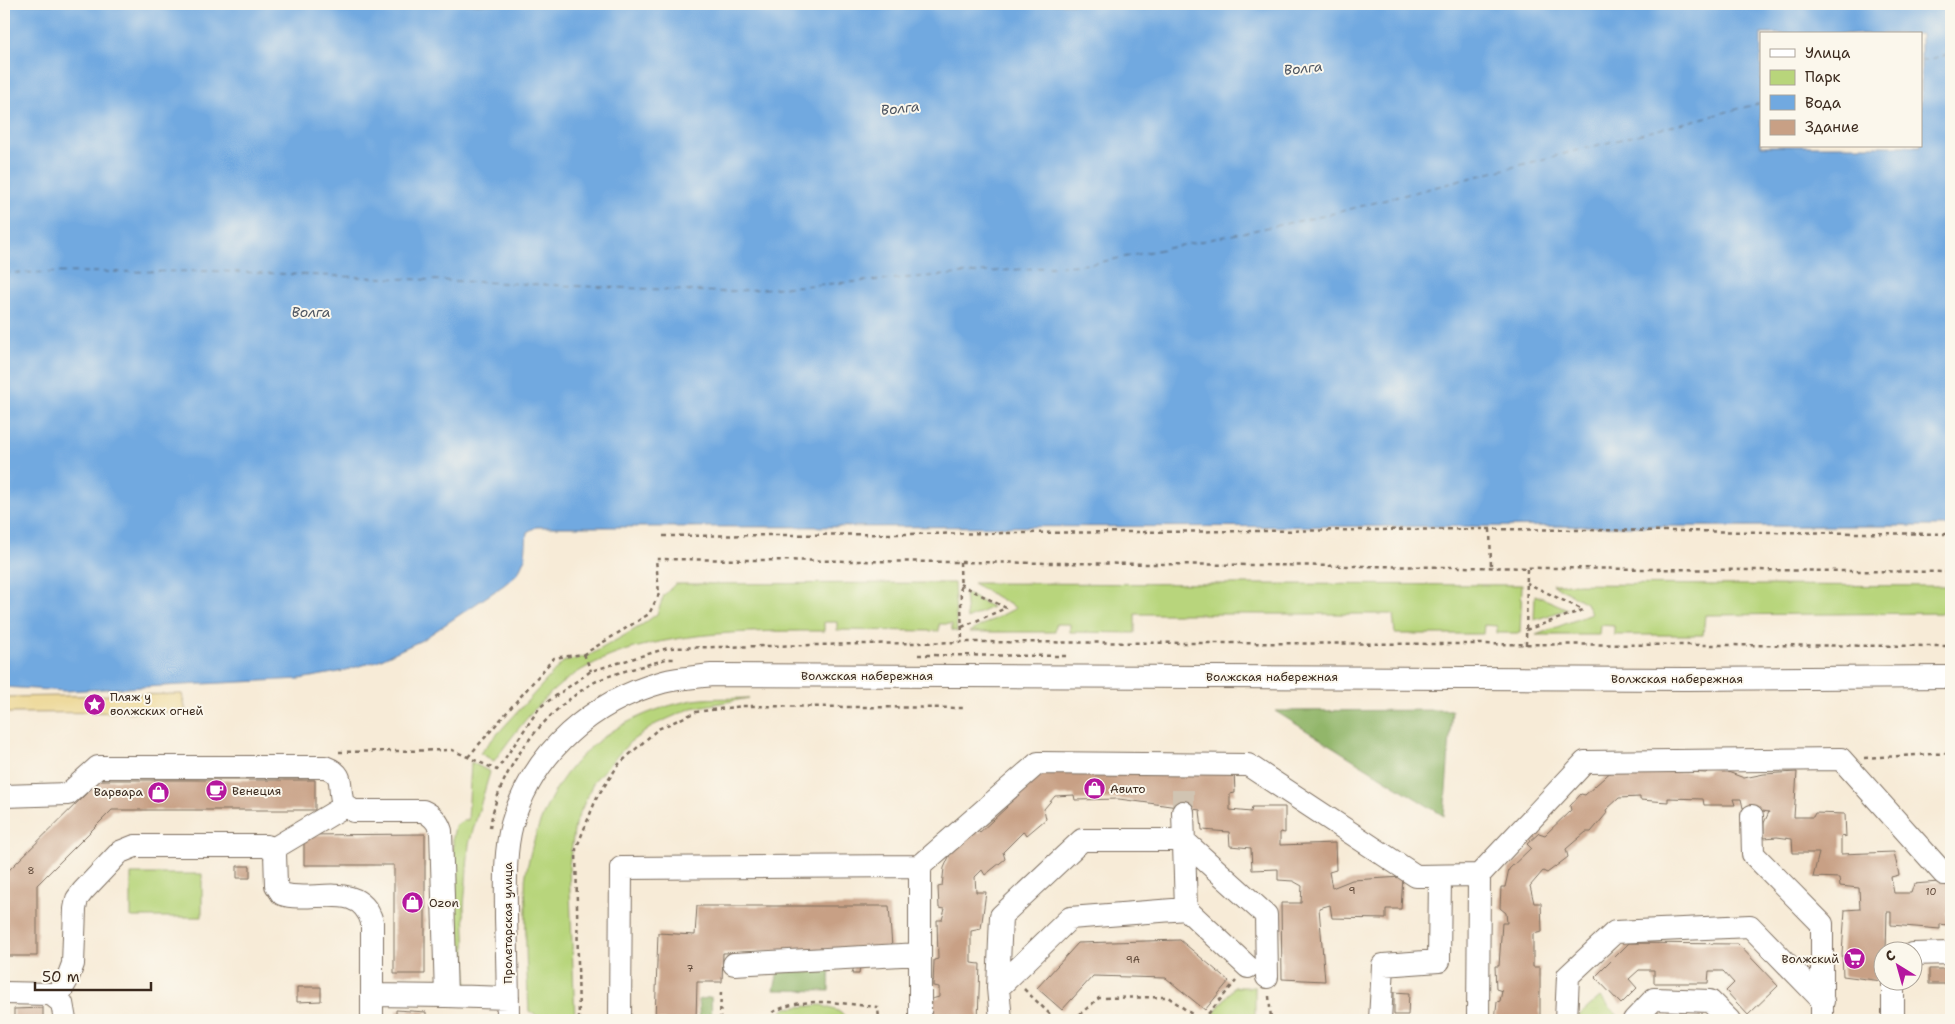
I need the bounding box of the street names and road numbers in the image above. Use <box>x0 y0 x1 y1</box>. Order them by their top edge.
street label: Волжская набережная <box>801 668 933 684</box>
street label: Волжская набережная <box>1206 669 1338 685</box>
street label: Волжская набережная <box>1611 671 1743 687</box>
street label: Пролетарская улица <box>500 862 516 984</box>

